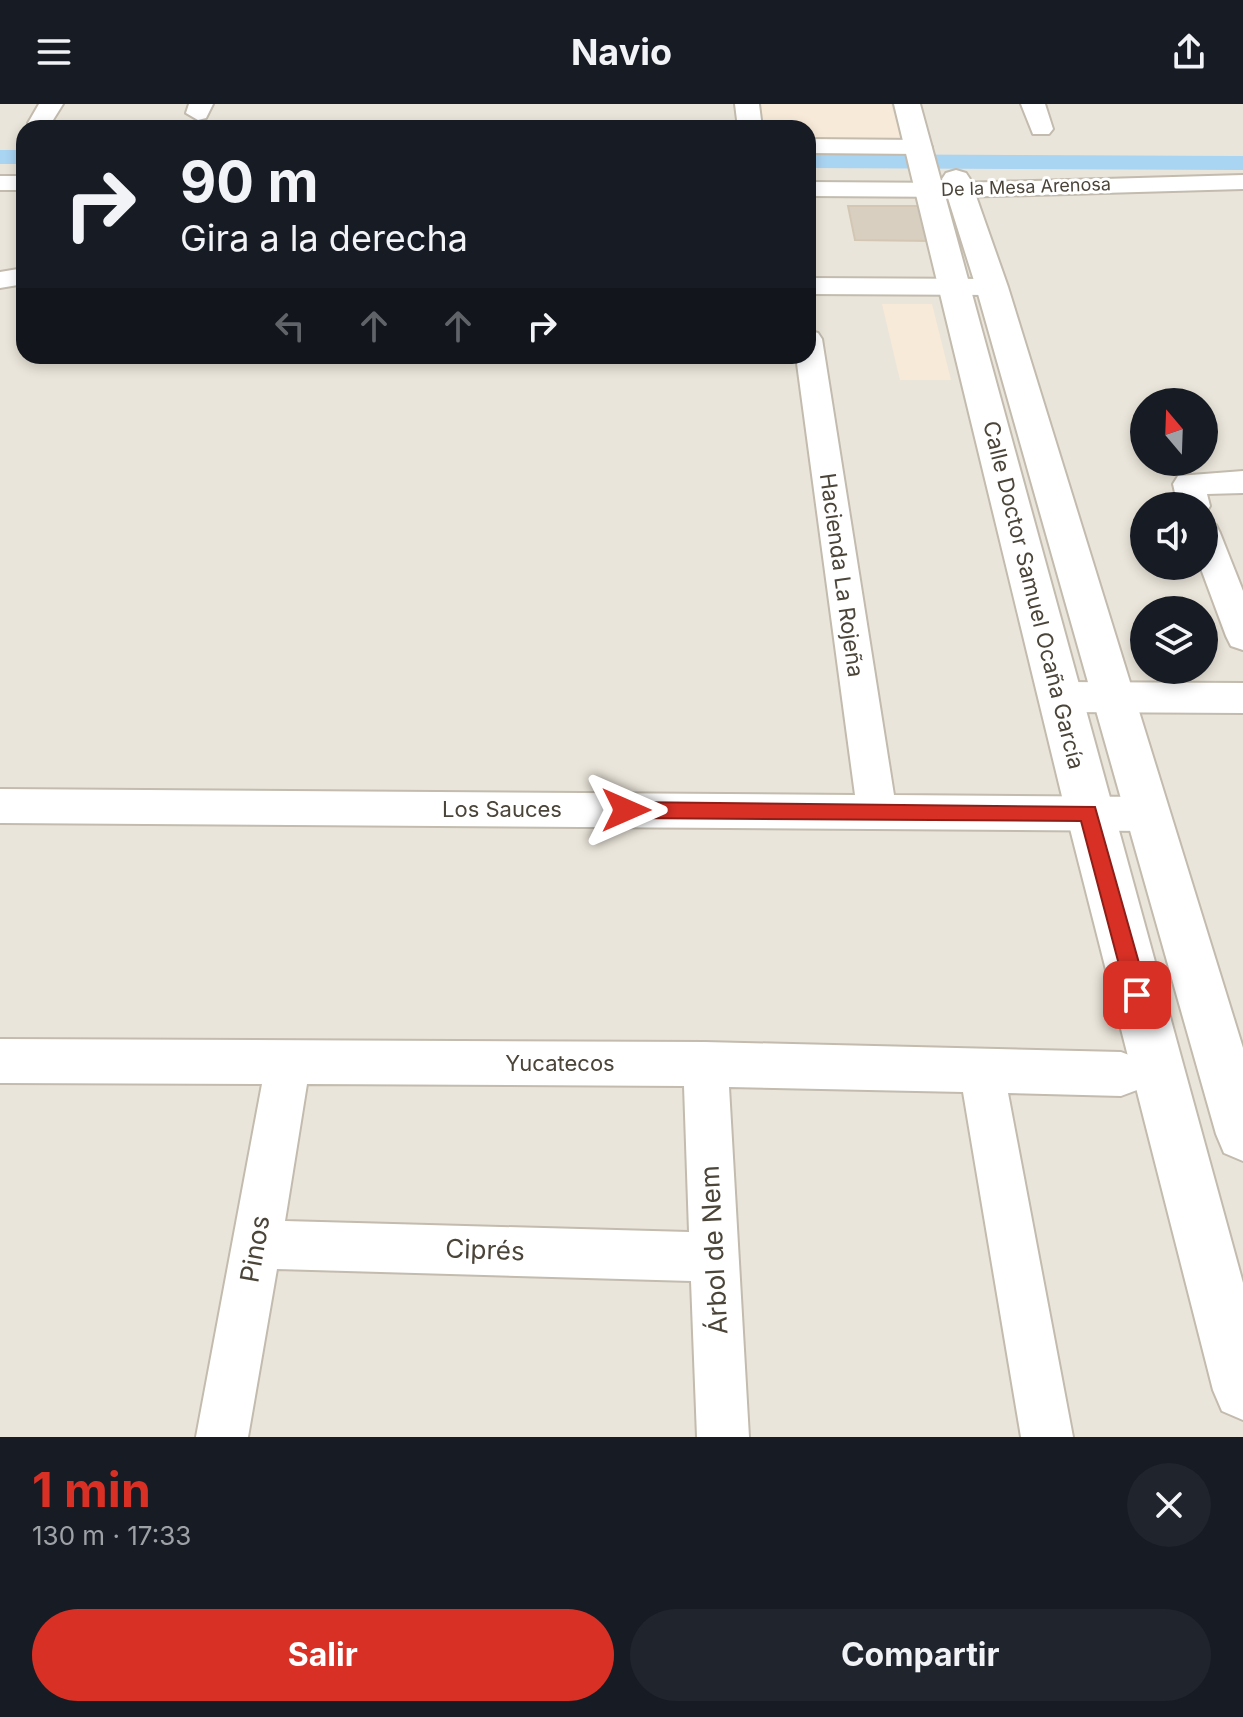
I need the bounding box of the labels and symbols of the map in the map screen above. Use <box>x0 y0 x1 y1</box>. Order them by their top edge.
street label: De la Mesa Arenosa <box>941 173 1111 200</box>
north arrow <box>1130 388 1218 476</box>
street label: Calle Doctor Samuel Ocaña García <box>978 418 1090 772</box>
street label: Hacienda La Rojeña <box>815 471 869 679</box>
position arrow <box>584 768 668 852</box>
street label: Los Sauces <box>442 796 562 822</box>
pin <box>1103 961 1171 1029</box>
street label: Yucatecos <box>505 1050 615 1076</box>
street label: Árbol de Nem <box>694 1165 733 1335</box>
street label: Pinos <box>233 1213 276 1285</box>
street label: Ciprés <box>445 1233 525 1266</box>

